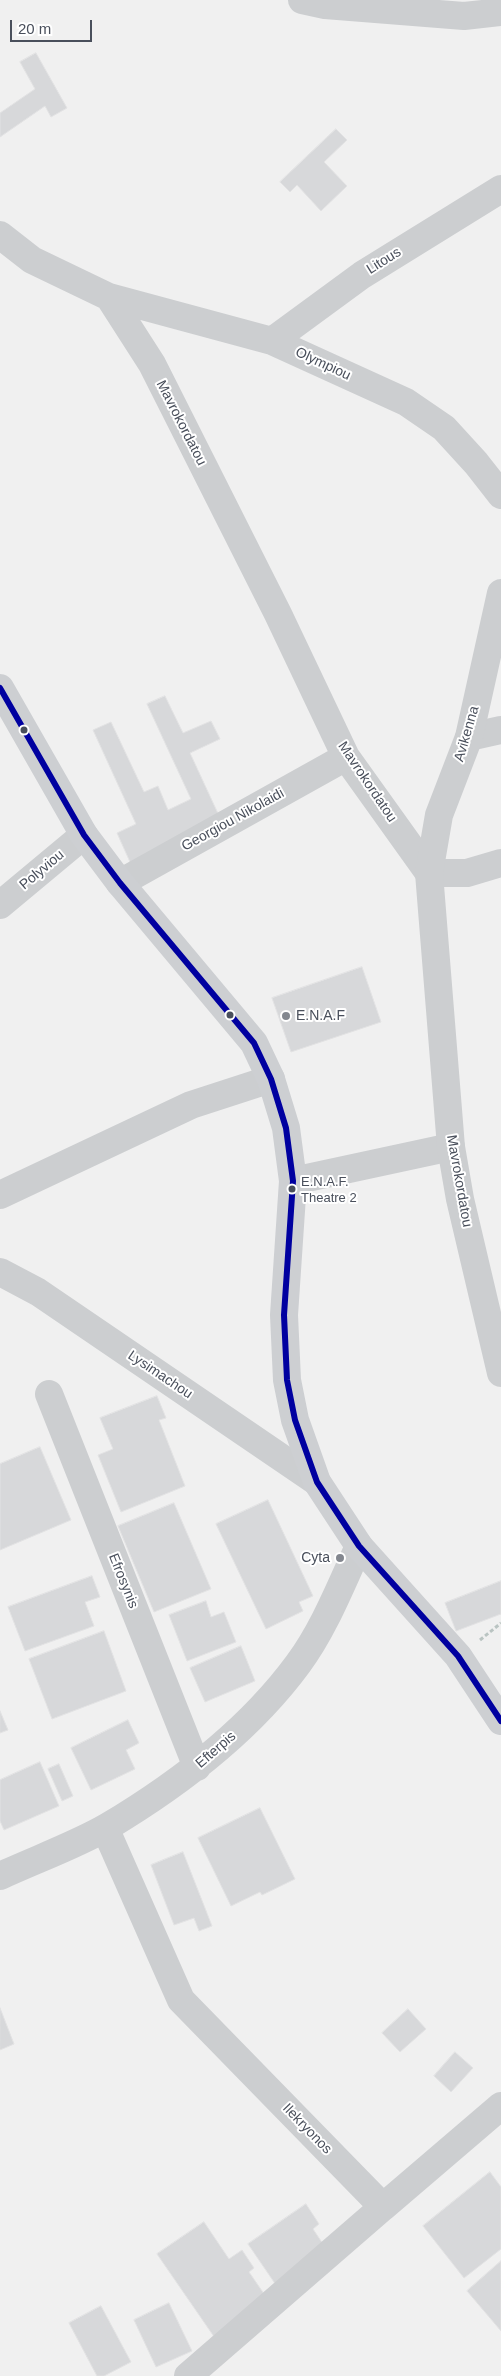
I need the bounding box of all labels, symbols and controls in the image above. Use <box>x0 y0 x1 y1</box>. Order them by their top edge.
scale bar <box>12 10 95 42</box>
text: 20 m <box>18 20 51 37</box>
street label: Litous <box>364 244 404 278</box>
street label: Olympiou <box>293 344 353 384</box>
street label: Mavrokordatou <box>152 378 210 468</box>
street label: Avikenna <box>451 704 483 764</box>
unlabelled marker <box>19 725 29 735</box>
street label: Mavrokordatou <box>334 739 400 825</box>
street label: Georgiou Nikolaidi <box>179 785 287 855</box>
street label: Polyviou <box>16 847 68 893</box>
place label: E.N.A.F <box>296 1008 345 1024</box>
unlabelled marker <box>225 1010 235 1020</box>
marker: E.N.A.F <box>280 1010 292 1022</box>
street label: Mavrokordatou <box>443 1134 475 1228</box>
place label: E.N.A.F. Theatre 2 <box>301 1174 357 1205</box>
marker: E.N.A.F. Theatre 2 <box>287 1184 297 1194</box>
street label: Lysimachou <box>125 1347 195 1403</box>
place label: Cyta <box>301 1550 330 1566</box>
street label: Efrosynis <box>104 1551 142 1611</box>
marker: Cyta <box>334 1552 346 1564</box>
street label: Efterpis <box>193 1728 239 1772</box>
street label: Ilekryonos <box>279 2100 335 2158</box>

